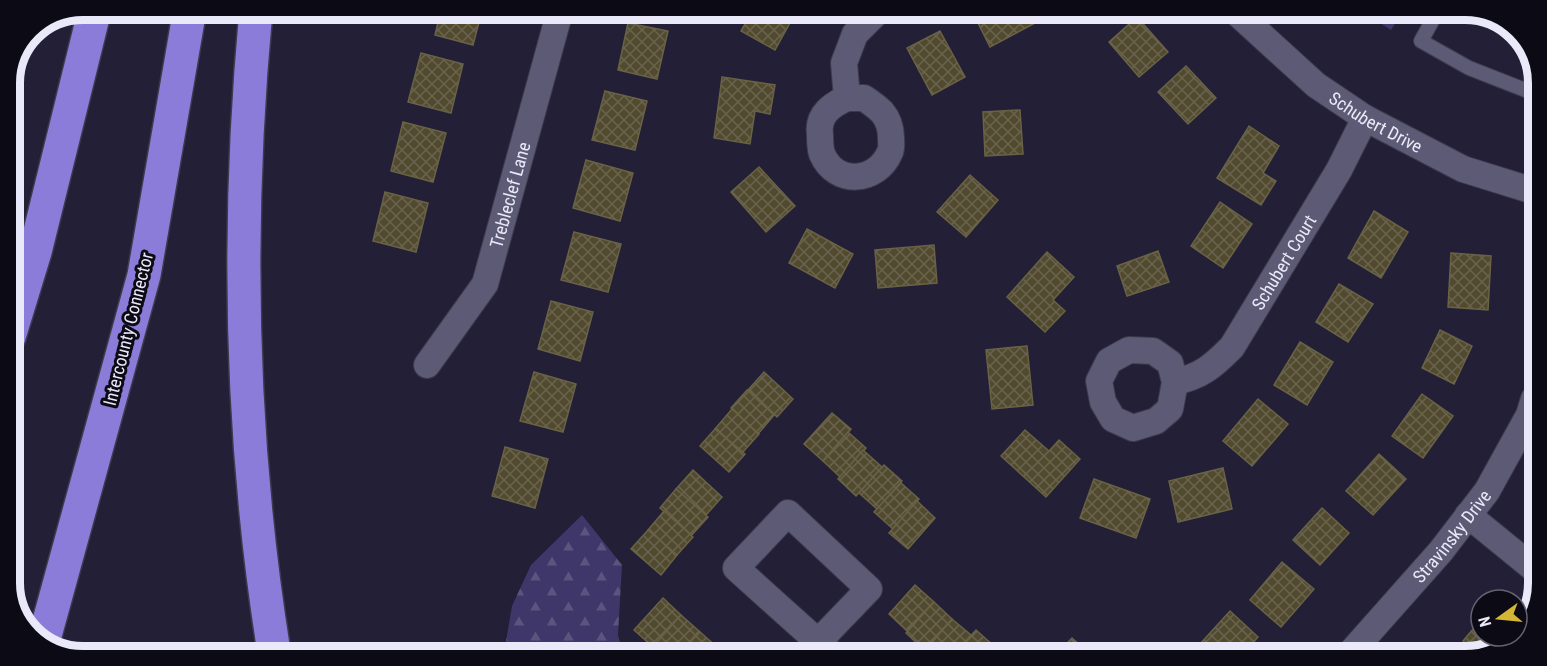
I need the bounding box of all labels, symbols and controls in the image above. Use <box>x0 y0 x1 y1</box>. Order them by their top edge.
street label: Schubert Drive <box>1326 87 1426 157</box>
street label: Trebleclef Lane <box>485 140 534 250</box>
street label: Schubert Court <box>1247 211 1320 313</box>
street label: Intercounty Connector <box>99 250 157 408</box>
street label: Stravinsky Drive <box>1408 485 1495 586</box>
north arrow <box>1469 588 1529 648</box>
text: N <box>1475 615 1495 629</box>

